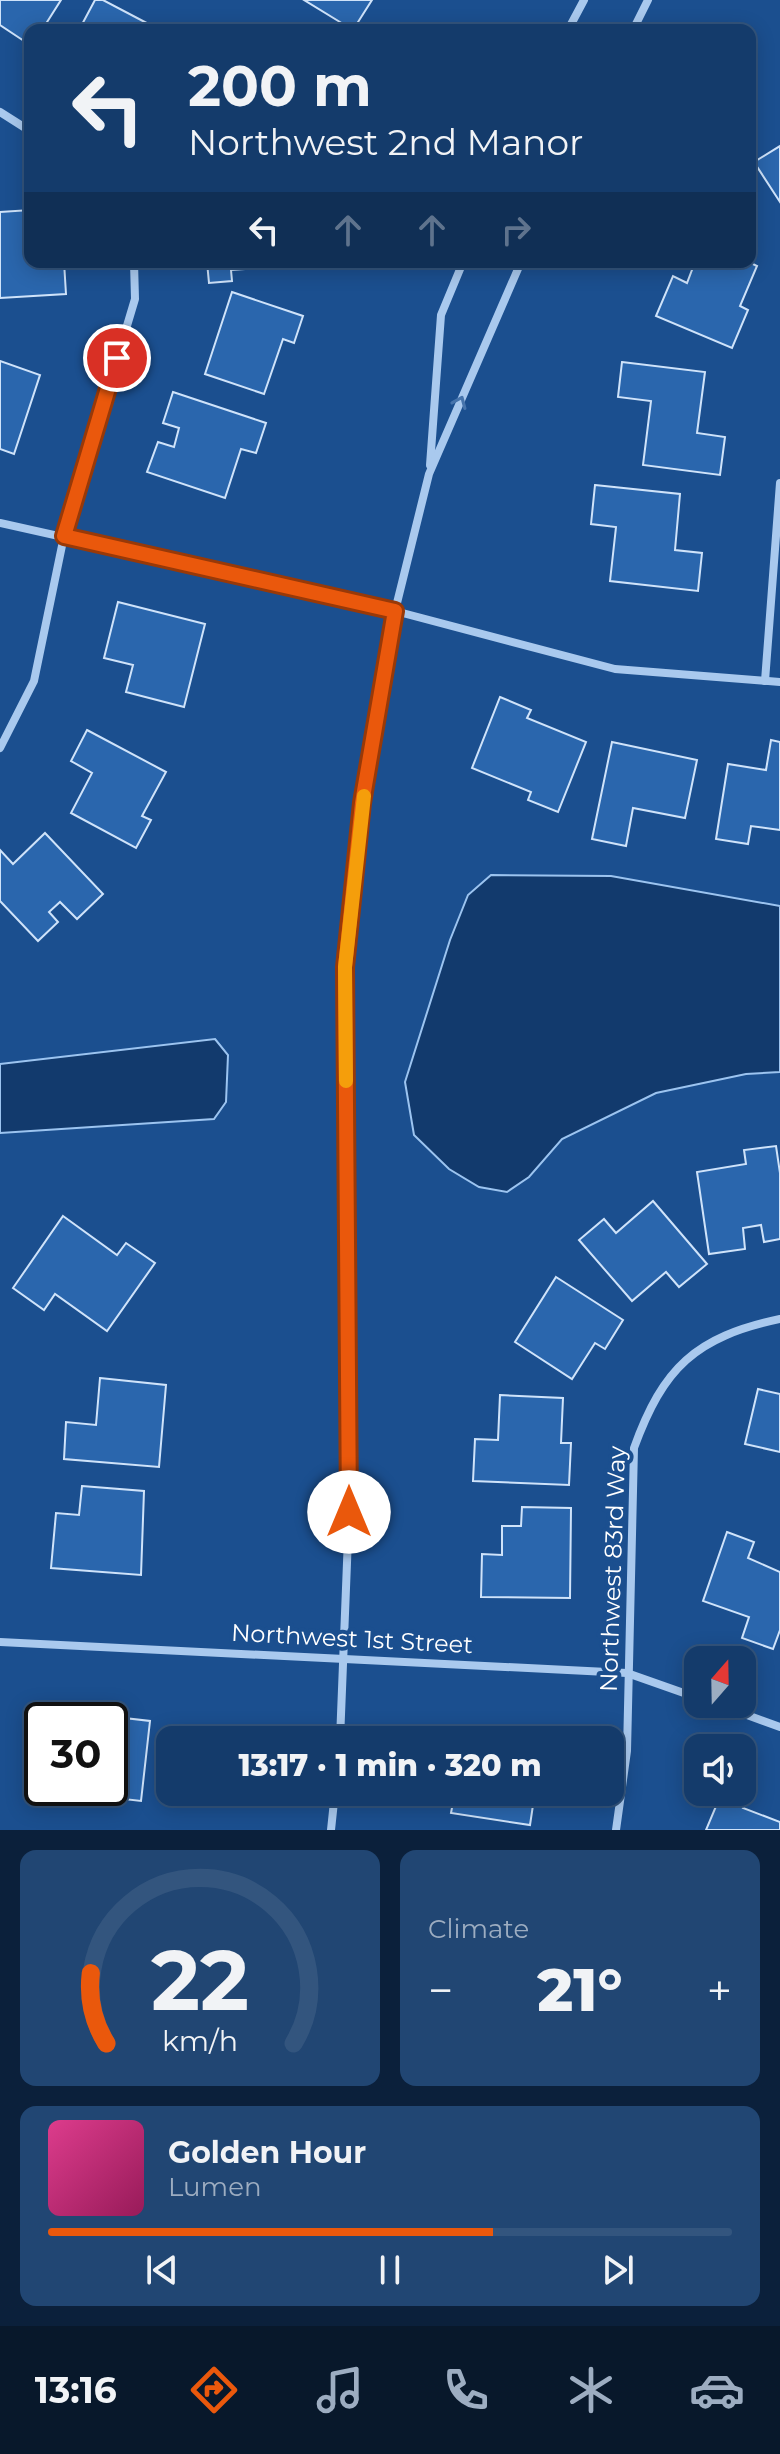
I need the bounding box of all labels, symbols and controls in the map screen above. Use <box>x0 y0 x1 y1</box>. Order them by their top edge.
text: 200 m <box>188 52 372 120</box>
icon: left <box>56 56 160 160</box>
text: Northwest 2nd Manor <box>188 120 583 164</box>
icon: left <box>242 208 286 252</box>
icon: ahead <box>326 208 370 252</box>
icon: ahead <box>410 208 454 252</box>
icon: right <box>494 208 538 252</box>
pin <box>83 324 151 392</box>
icon: arrive <box>95 336 139 380</box>
one-way arrow <box>450 396 466 410</box>
street label: Northwest 83rd Way <box>594 1446 631 1692</box>
position arrow <box>307 1470 391 1554</box>
street label: Northwest 1st Street <box>230 1618 474 1659</box>
north arrow <box>684 1646 756 1718</box>
map controls <box>684 1646 756 1806</box>
speed limit sign: 30 <box>24 1702 128 1806</box>
button: sound <box>684 1734 756 1806</box>
text: 13:17 · 1 min · 320 m <box>238 1747 542 1784</box>
text: Climate <box>428 1913 529 1945</box>
text: 22 <box>151 1929 249 2031</box>
text: 21° <box>537 1953 623 2026</box>
text: − <box>428 1963 453 2017</box>
text: + <box>707 1963 732 2017</box>
text: km/h <box>162 2023 238 2058</box>
text: Golden Hour <box>168 2134 366 2171</box>
text: Lumen <box>168 2171 261 2203</box>
icon: previous <box>140 2248 184 2292</box>
icon: pause <box>368 2248 412 2292</box>
icon: next <box>596 2248 640 2292</box>
icon: directions <box>186 2362 242 2418</box>
icon: music <box>312 2362 368 2418</box>
icon: phone <box>438 2362 494 2418</box>
icon: climate <box>563 2362 619 2418</box>
icon: car <box>689 2362 745 2418</box>
text: 13:16 <box>35 2368 117 2412</box>

